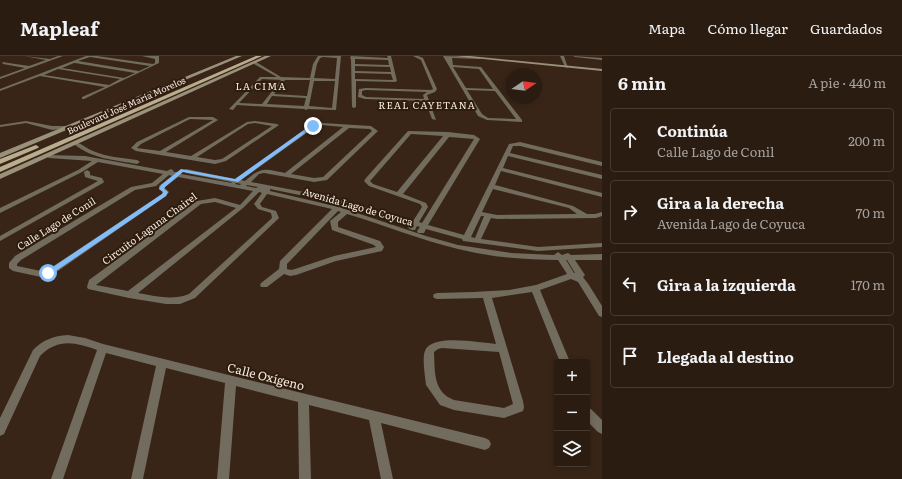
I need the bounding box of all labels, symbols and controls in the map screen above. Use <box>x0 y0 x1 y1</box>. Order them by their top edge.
text: Mapleaf <box>20 14 98 42</box>
text: Mapa <box>648 18 685 38</box>
text: Cómo llegar <box>707 18 788 38</box>
text: Guardados <box>810 18 882 38</box>
north arrow <box>506 68 542 104</box>
text: 6 min <box>618 70 666 95</box>
street label: Boulevard José María Morelos <box>64 72 188 138</box>
text: A pie · 440 m <box>808 73 886 92</box>
district label: LA CIMA <box>235 78 287 93</box>
district label: REAL CAYETANA <box>378 97 476 112</box>
route end <box>304 117 322 135</box>
text: Continúa <box>657 119 728 142</box>
icon: ahead <box>619 129 641 151</box>
text: 200 m <box>848 131 885 150</box>
text: Calle Lago de Conil <box>657 142 774 161</box>
street label: Avenida Lago de Coyuca <box>301 183 415 229</box>
street label: Circuito Laguna Chairel <box>98 188 200 268</box>
text: Gira a la derecha <box>657 191 784 214</box>
street label: Calle Lago de Conil <box>14 192 99 253</box>
icon: right <box>619 201 641 223</box>
text: 70 m <box>856 203 885 222</box>
text: Avenida Lago de Coyuca <box>657 214 805 233</box>
route start <box>39 264 57 282</box>
icon: left <box>619 273 641 295</box>
text: Gira a la izquierda <box>657 273 796 296</box>
text: 170 m <box>851 275 885 294</box>
icon: arrive <box>619 345 641 367</box>
text: Llegada al destino <box>657 345 794 368</box>
street label: Calle Oxígeno <box>226 358 306 394</box>
map controls <box>554 359 590 467</box>
button: + <box>554 359 590 395</box>
button: − <box>554 395 590 431</box>
button: layers <box>554 431 590 467</box>

